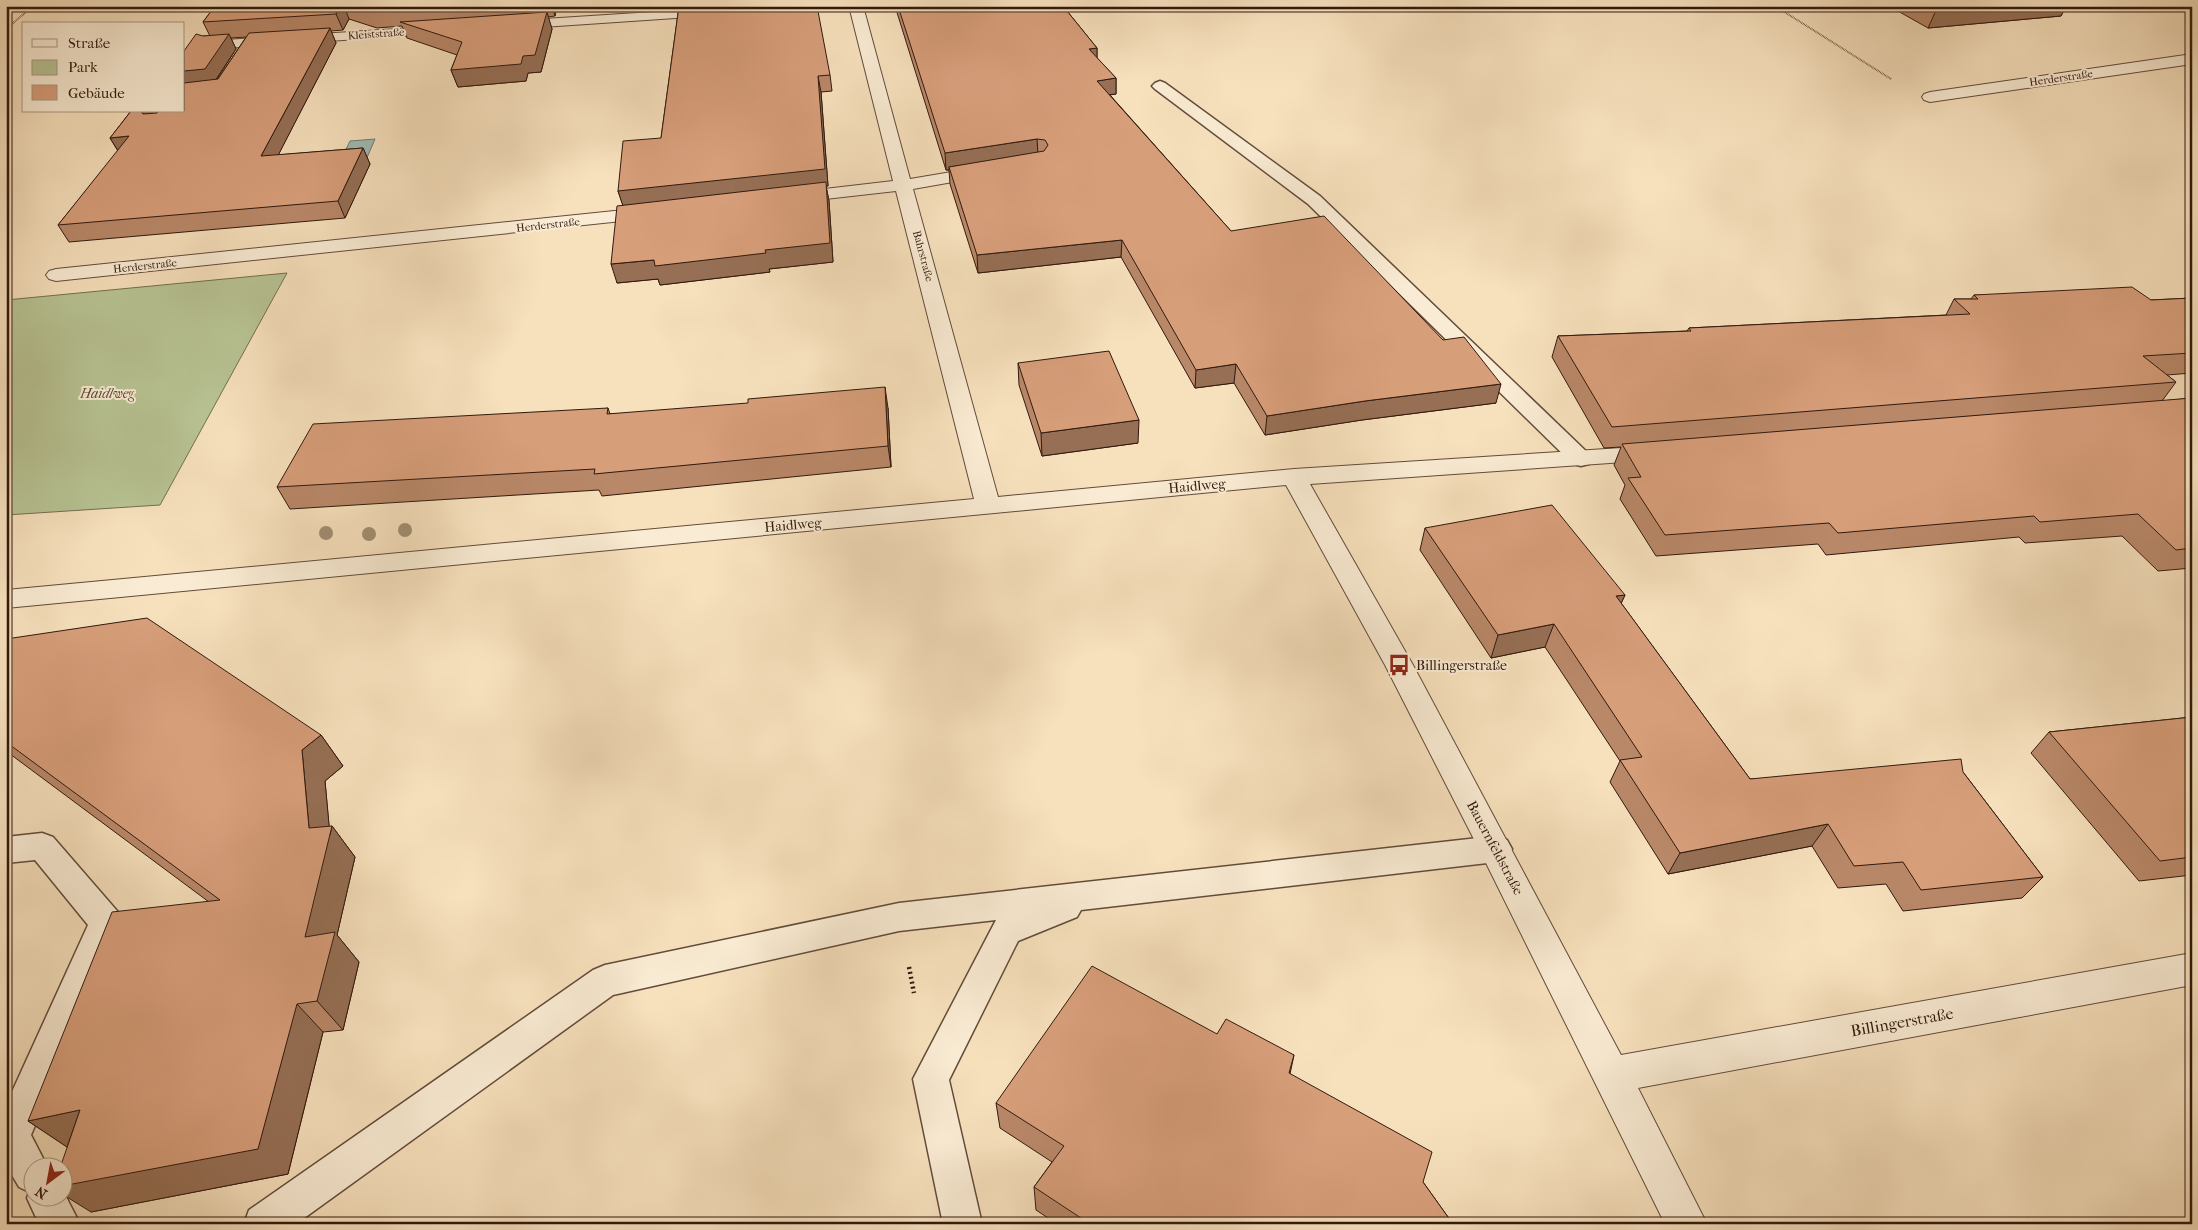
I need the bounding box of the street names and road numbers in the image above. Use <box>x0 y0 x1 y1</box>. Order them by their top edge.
street label: Kleiststraße <box>347 25 405 42</box>
street label: Herderstraße <box>2028 67 2094 89</box>
street label: Herderstraße <box>516 215 581 235</box>
street label: Bahrstraße <box>910 229 936 283</box>
street label: Herderstraße <box>113 256 178 276</box>
street label: Haidlweg <box>1168 475 1227 497</box>
street label: Haidlweg <box>764 514 823 536</box>
street label: Bauernfeldstraße <box>1463 798 1527 898</box>
street label: Billingerstraße <box>1849 1004 1955 1040</box>

